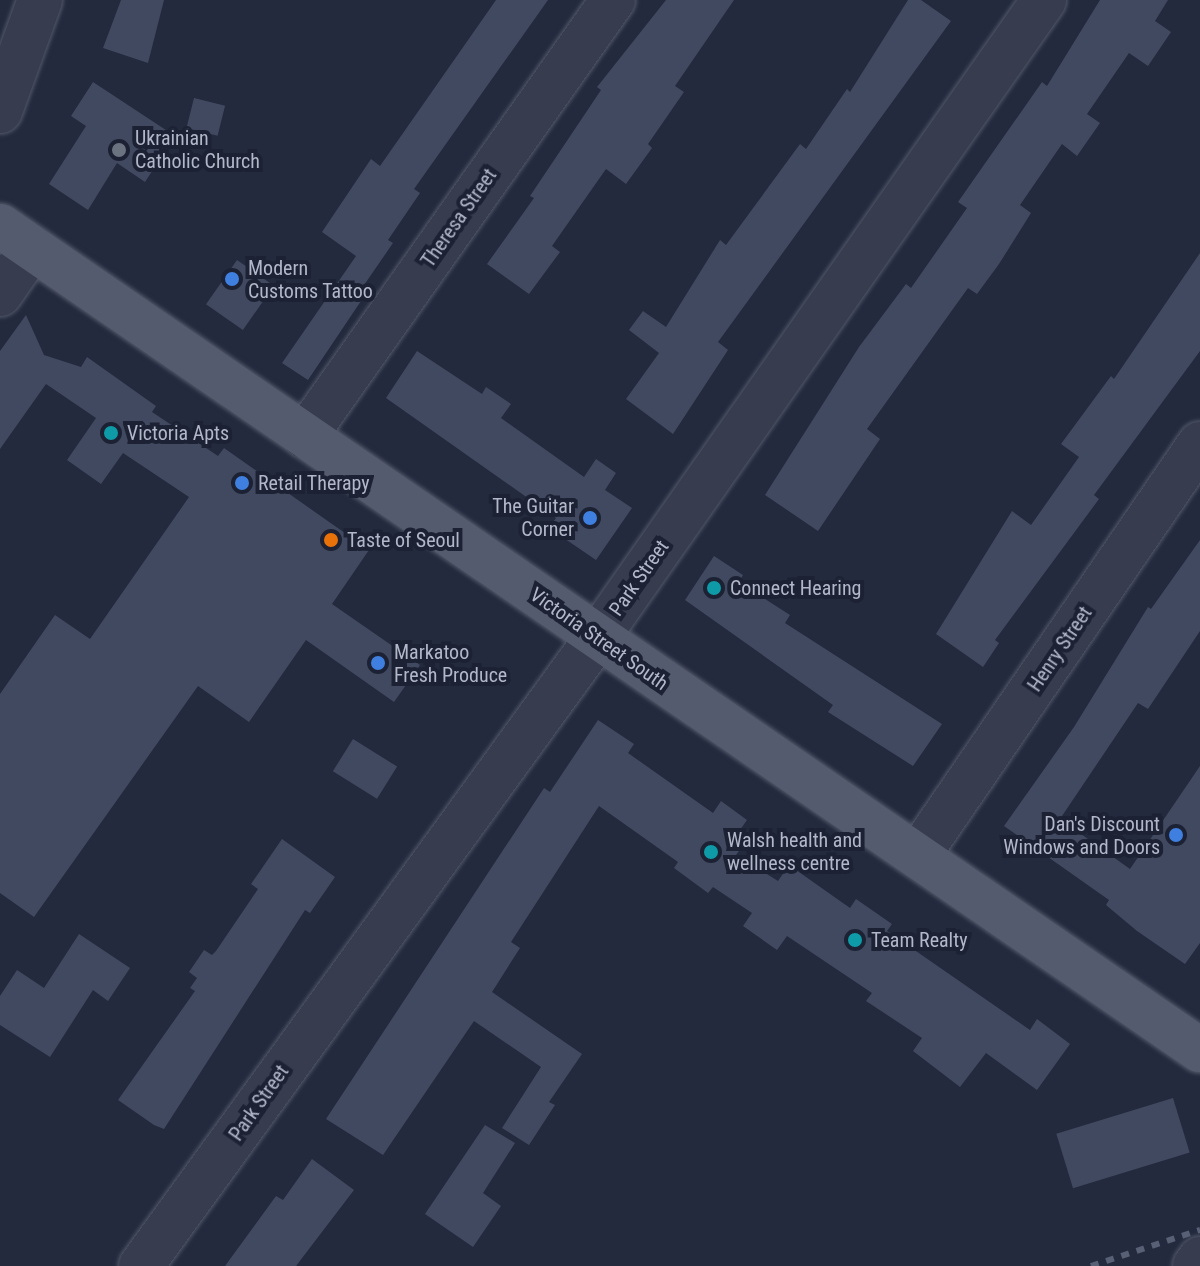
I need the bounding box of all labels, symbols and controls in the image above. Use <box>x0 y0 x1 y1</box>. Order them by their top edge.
place label: Ukrainian Catholic Church <box>135 126 260 173</box>
marker: Ukrainian Catholic Church <box>110 141 128 159</box>
street label: Theresa Street <box>416 164 502 272</box>
place label: Modern Customs Tattoo <box>248 256 373 303</box>
marker: Modern Customs Tattoo <box>223 270 241 288</box>
place label: Victoria Apts <box>127 421 229 445</box>
marker: Victoria Apts <box>102 424 120 442</box>
place label: Retail Therapy <box>258 471 370 495</box>
marker: Retail Therapy <box>233 474 251 492</box>
place label: The Guitar Corner <box>492 494 574 541</box>
marker: The Guitar Corner <box>581 509 599 527</box>
place label: Taste of Seoul <box>347 528 460 552</box>
marker: Taste of Seoul <box>322 531 340 549</box>
street label: Park Street <box>604 535 674 621</box>
place label: Connect Hearing <box>730 576 861 600</box>
marker: Connect Hearing <box>705 579 723 597</box>
street label: Victoria Street South <box>525 582 673 696</box>
street label: Henry Street <box>1023 602 1097 696</box>
place label: Markatoo Fresh Produce <box>394 640 507 687</box>
marker: Markatoo Fresh Produce <box>369 654 387 672</box>
place label: Dan's Discount Windows and Doors <box>1003 812 1160 859</box>
marker: Dan's Discount Windows and Doors <box>1167 826 1185 844</box>
place label: Walsh health and wellness centre <box>727 828 862 875</box>
marker: Walsh health and wellness centre <box>702 843 720 861</box>
place label: Team Realty <box>871 928 967 952</box>
marker: Team Realty <box>846 931 864 949</box>
street label: Park Street <box>224 1060 294 1146</box>

